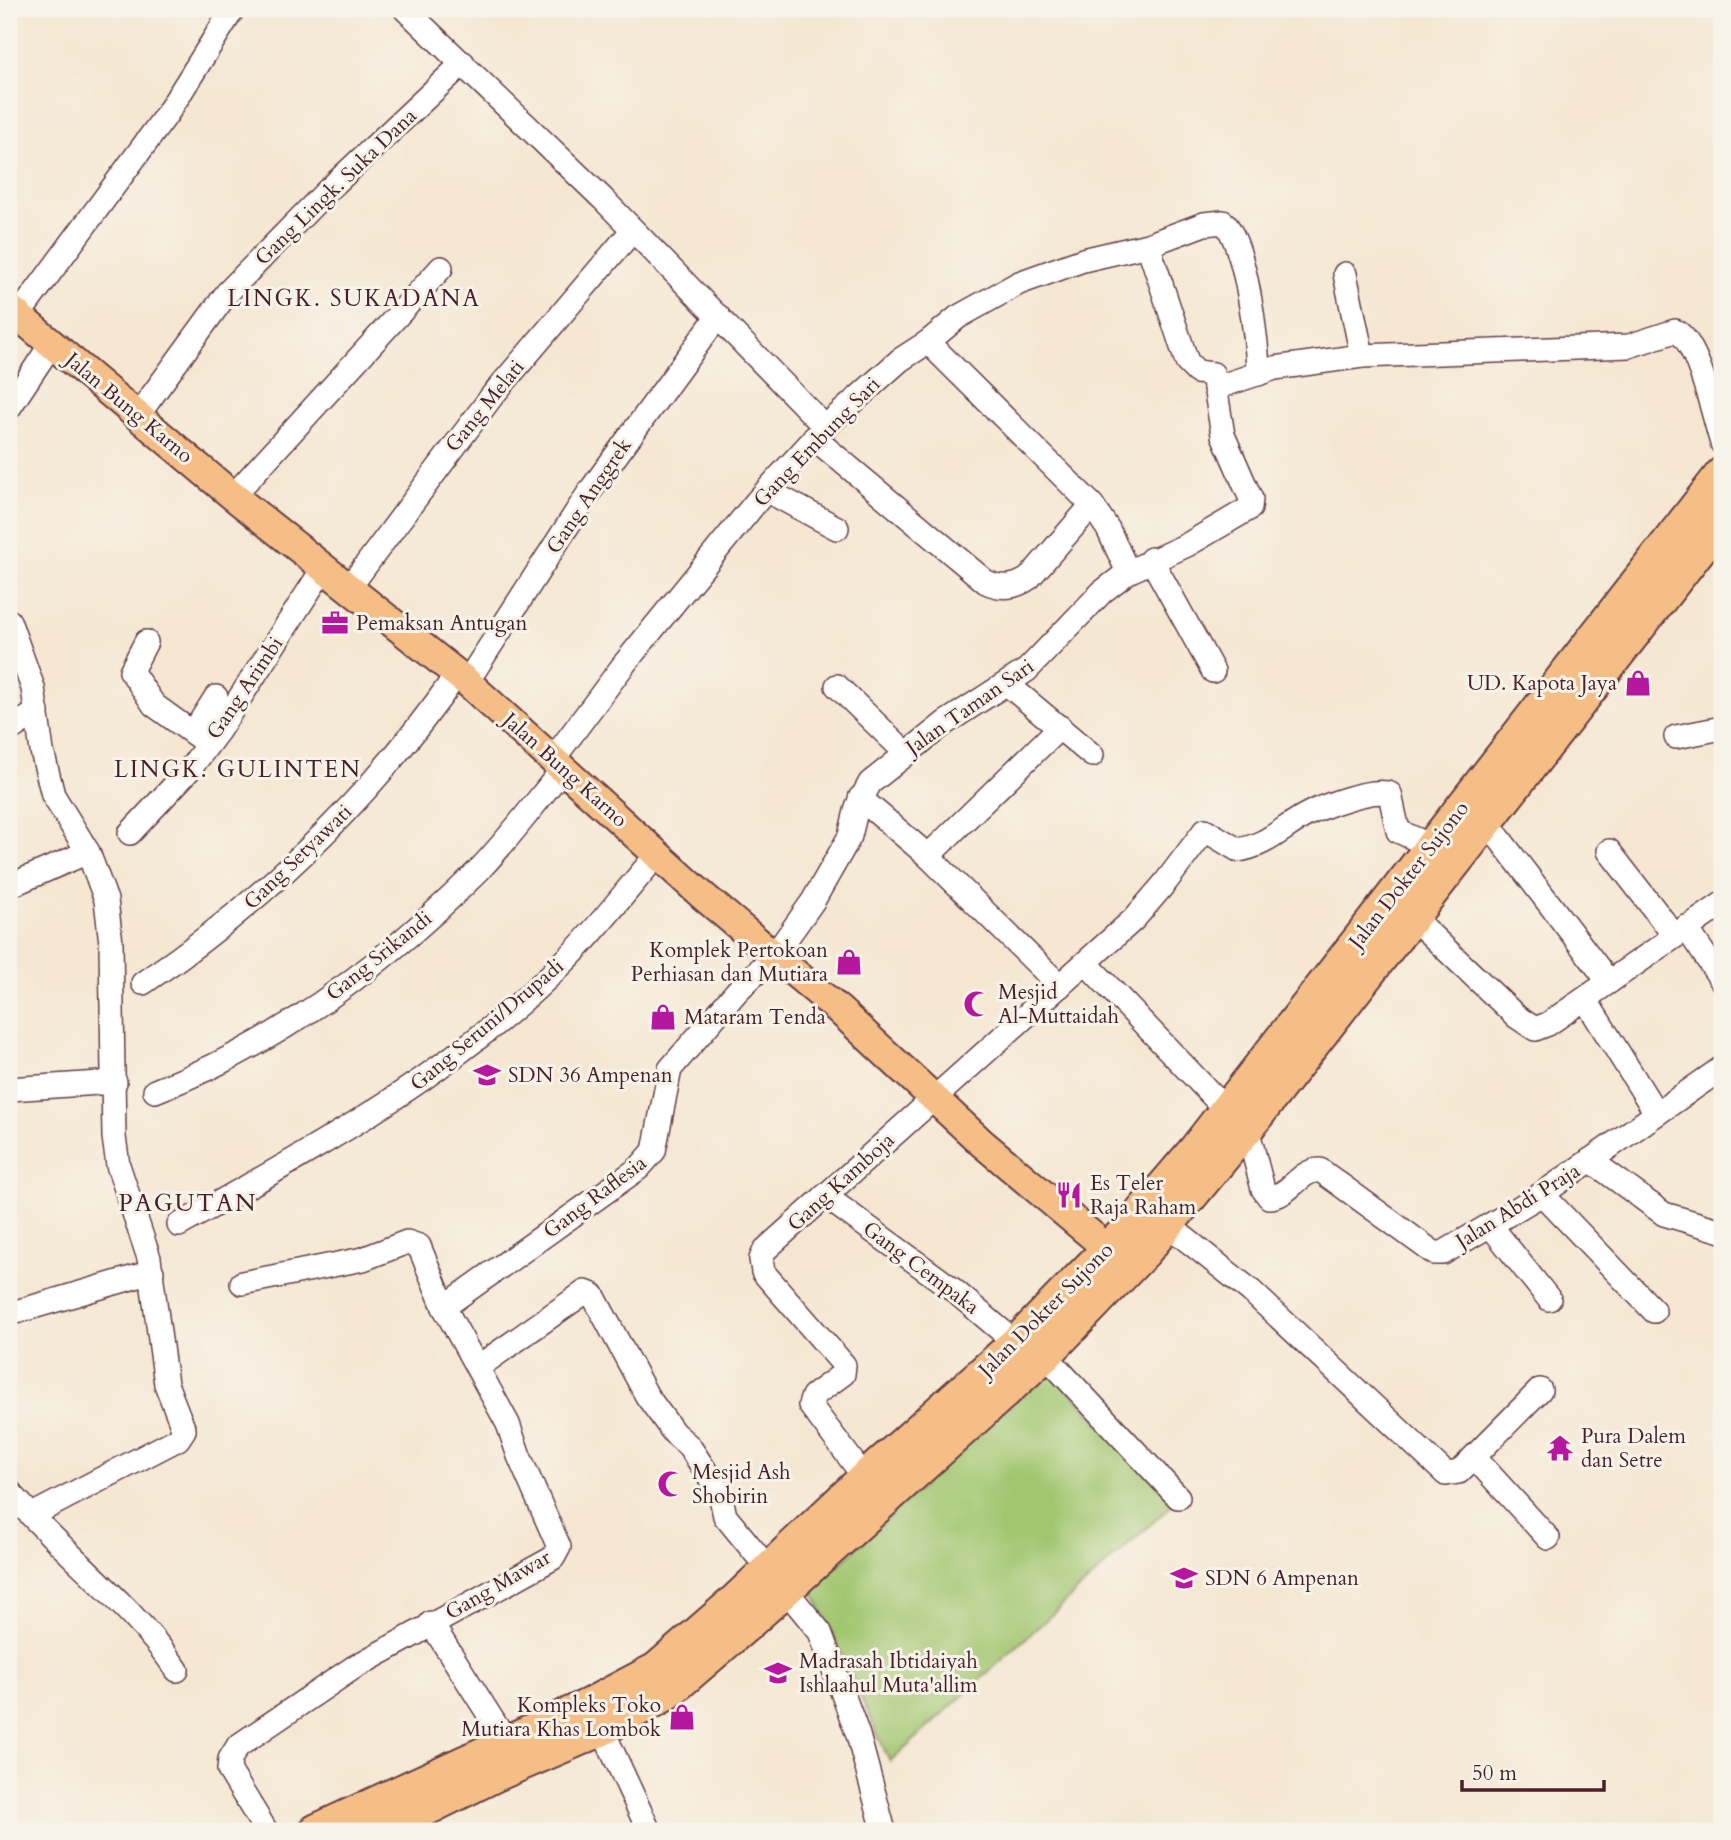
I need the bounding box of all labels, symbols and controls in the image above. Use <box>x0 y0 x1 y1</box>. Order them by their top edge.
street label: Gang Lingk. Suka Dana <box>249 102 423 272</box>
district label: LINGK. SUKADANA <box>227 283 481 314</box>
street label: Jalan Bung Karno <box>56 344 199 470</box>
street label: Gang Melati <box>439 354 531 458</box>
street label: Gang Embung Sari <box>747 370 887 514</box>
street label: Gang Anggrek <box>540 432 639 560</box>
office icon: Pemaksan Antugan <box>320 608 350 638</box>
place label: Pemaksan Antugan <box>356 609 528 638</box>
street label: Gang Arimbi <box>200 631 290 745</box>
street label: Jalan Taman Sari <box>898 652 1040 764</box>
shop icon: UD. Kapota Jaya <box>1623 668 1653 698</box>
place label: UD. Kapota Jaya <box>1467 669 1617 698</box>
street label: Jalan Bung Karno <box>494 704 634 834</box>
district label: LINGK. GULINTEN <box>114 754 362 785</box>
street label: Jalan Dokter Sujono <box>1340 795 1476 957</box>
street label: Gang Setyawati <box>237 798 359 916</box>
street label: Gang Srikandi <box>320 904 438 1008</box>
place label: Komplek Pertokoan Perhiasan dan Mutiara <box>631 936 828 989</box>
shop icon: Komplek Pertokoan Perhiasan dan Mutiara <box>834 947 864 977</box>
street label: Gang Seruni/Drupadi <box>404 952 570 1098</box>
place label: Mesjid Al-Muttaidah <box>998 978 1119 1031</box>
mosque icon: Mesjid Al-Muttaidah <box>962 989 992 1019</box>
shop icon: Mataram Tenda <box>648 1002 678 1032</box>
place label: Mataram Tenda <box>684 1003 826 1032</box>
school or university icon: SDN 36 Ampenan <box>472 1060 502 1090</box>
place label: SDN 36 Ampenan <box>508 1061 673 1090</box>
street label: Gang Kamboja <box>781 1126 901 1238</box>
street label: Gang Raflesia <box>537 1149 653 1245</box>
street label: Jalan Abdi Praja <box>1448 1156 1586 1257</box>
place label: Es Teler Raja Raham <box>1090 1169 1196 1222</box>
restaurant icon: Es Teler Raja Raham <box>1054 1180 1084 1210</box>
district label: PAGUTAN <box>118 1187 258 1220</box>
street label: Gang Cempaka <box>857 1215 985 1321</box>
street label: Jalan Dokter Sujono <box>970 1236 1120 1386</box>
place label: Pura Dalem dan Setre <box>1581 1422 1686 1475</box>
temple icon: Pura Dalem dan Setre <box>1545 1433 1575 1463</box>
place label: Mesjid Ash Shobirin <box>692 1458 791 1511</box>
mosque icon: Mesjid Ash Shobirin <box>656 1469 686 1499</box>
street label: Gang Mawar <box>440 1543 556 1627</box>
school or university icon: SDN 6 Ampenan <box>1169 1563 1199 1593</box>
place label: SDN 6 Ampenan <box>1205 1564 1359 1593</box>
place label: Madrasah Ibtidaiyah Ishlaahul Muta'allim <box>799 1647 978 1700</box>
school or university icon: Madrasah Ibtidaiyah Ishlaahul Muta'allim <box>763 1658 793 1688</box>
place label: Kompleks Toko Mutiara Khas Lombok <box>461 1691 662 1744</box>
shop icon: Kompleks Toko Mutiara Khas Lombok <box>667 1702 697 1732</box>
scale bar <box>1462 1749 1603 1793</box>
text: 50 m <box>1472 1759 1517 1788</box>

